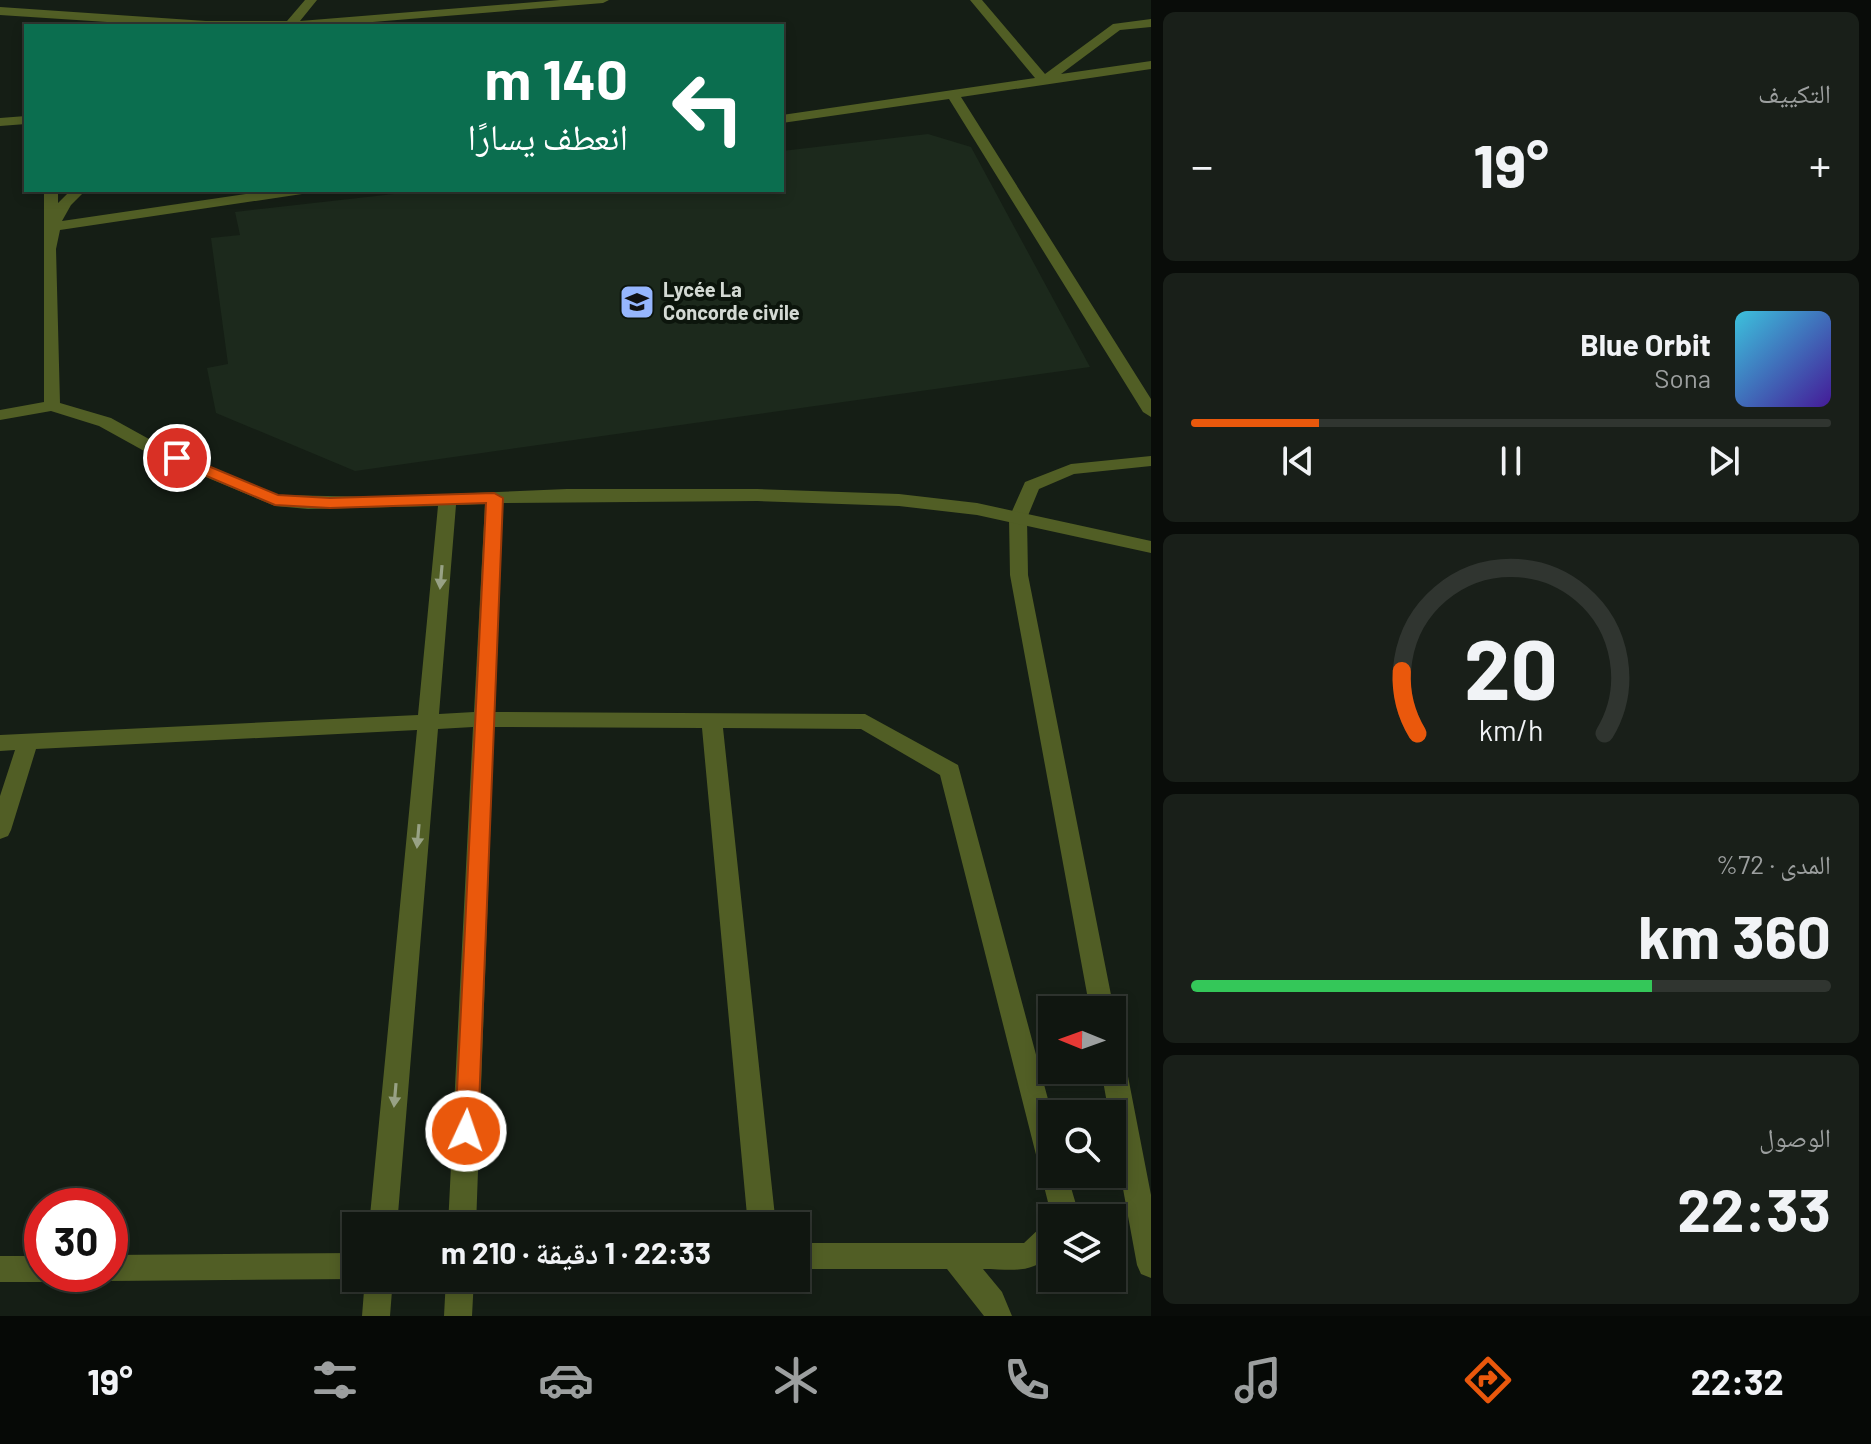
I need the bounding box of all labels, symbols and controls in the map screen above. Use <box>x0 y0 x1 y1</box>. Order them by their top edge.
text: 140 m <box>484 44 628 111</box>
icon: left <box>656 56 760 160</box>
text: التكييف <box>1758 77 1831 108</box>
text: انعطف يسارًا <box>468 114 628 157</box>
text: 19° <box>1473 128 1549 200</box>
text: − <box>1191 138 1213 191</box>
text: + <box>1809 138 1831 191</box>
place label: Lycée La Concorde civile <box>663 277 800 324</box>
school or university icon: Lycée La Concorde civile <box>618 283 656 321</box>
text: Blue Orbit <box>1580 326 1711 362</box>
text: Sona <box>1654 362 1711 393</box>
pin <box>143 424 211 492</box>
icon: arrive <box>155 436 199 480</box>
icon: previous <box>1276 439 1320 483</box>
icon: pause <box>1489 439 1533 483</box>
icon: next <box>1702 439 1746 483</box>
one-way arrow <box>434 565 447 590</box>
text: 20 <box>1464 617 1558 717</box>
text: km/h <box>1479 712 1543 747</box>
one-way arrow <box>411 824 424 849</box>
text: المدى · 72% <box>1716 848 1831 879</box>
text: 360 km <box>1638 899 1831 971</box>
north arrow <box>1038 996 1126 1084</box>
map controls <box>1038 996 1126 1292</box>
one-way arrow <box>388 1083 401 1108</box>
position arrow <box>424 1089 508 1173</box>
button: search <box>1038 1100 1126 1188</box>
text: الوصول <box>1759 1121 1831 1152</box>
text: 22:33 <box>1677 1172 1831 1244</box>
speed limit sign: 30 <box>24 1188 128 1292</box>
button: layers <box>1038 1204 1126 1292</box>
text: 22:33 · 1 دقيقة · 210 m <box>441 1234 711 1270</box>
icon: filters <box>307 1352 363 1408</box>
icon: car <box>538 1352 594 1408</box>
icon: climate <box>768 1352 824 1408</box>
icon: phone <box>999 1352 1055 1408</box>
icon: music <box>1230 1352 1286 1408</box>
icon: directions <box>1460 1352 1516 1408</box>
text: 19° <box>87 1359 133 1402</box>
text: 22:32 <box>1691 1359 1784 1402</box>

